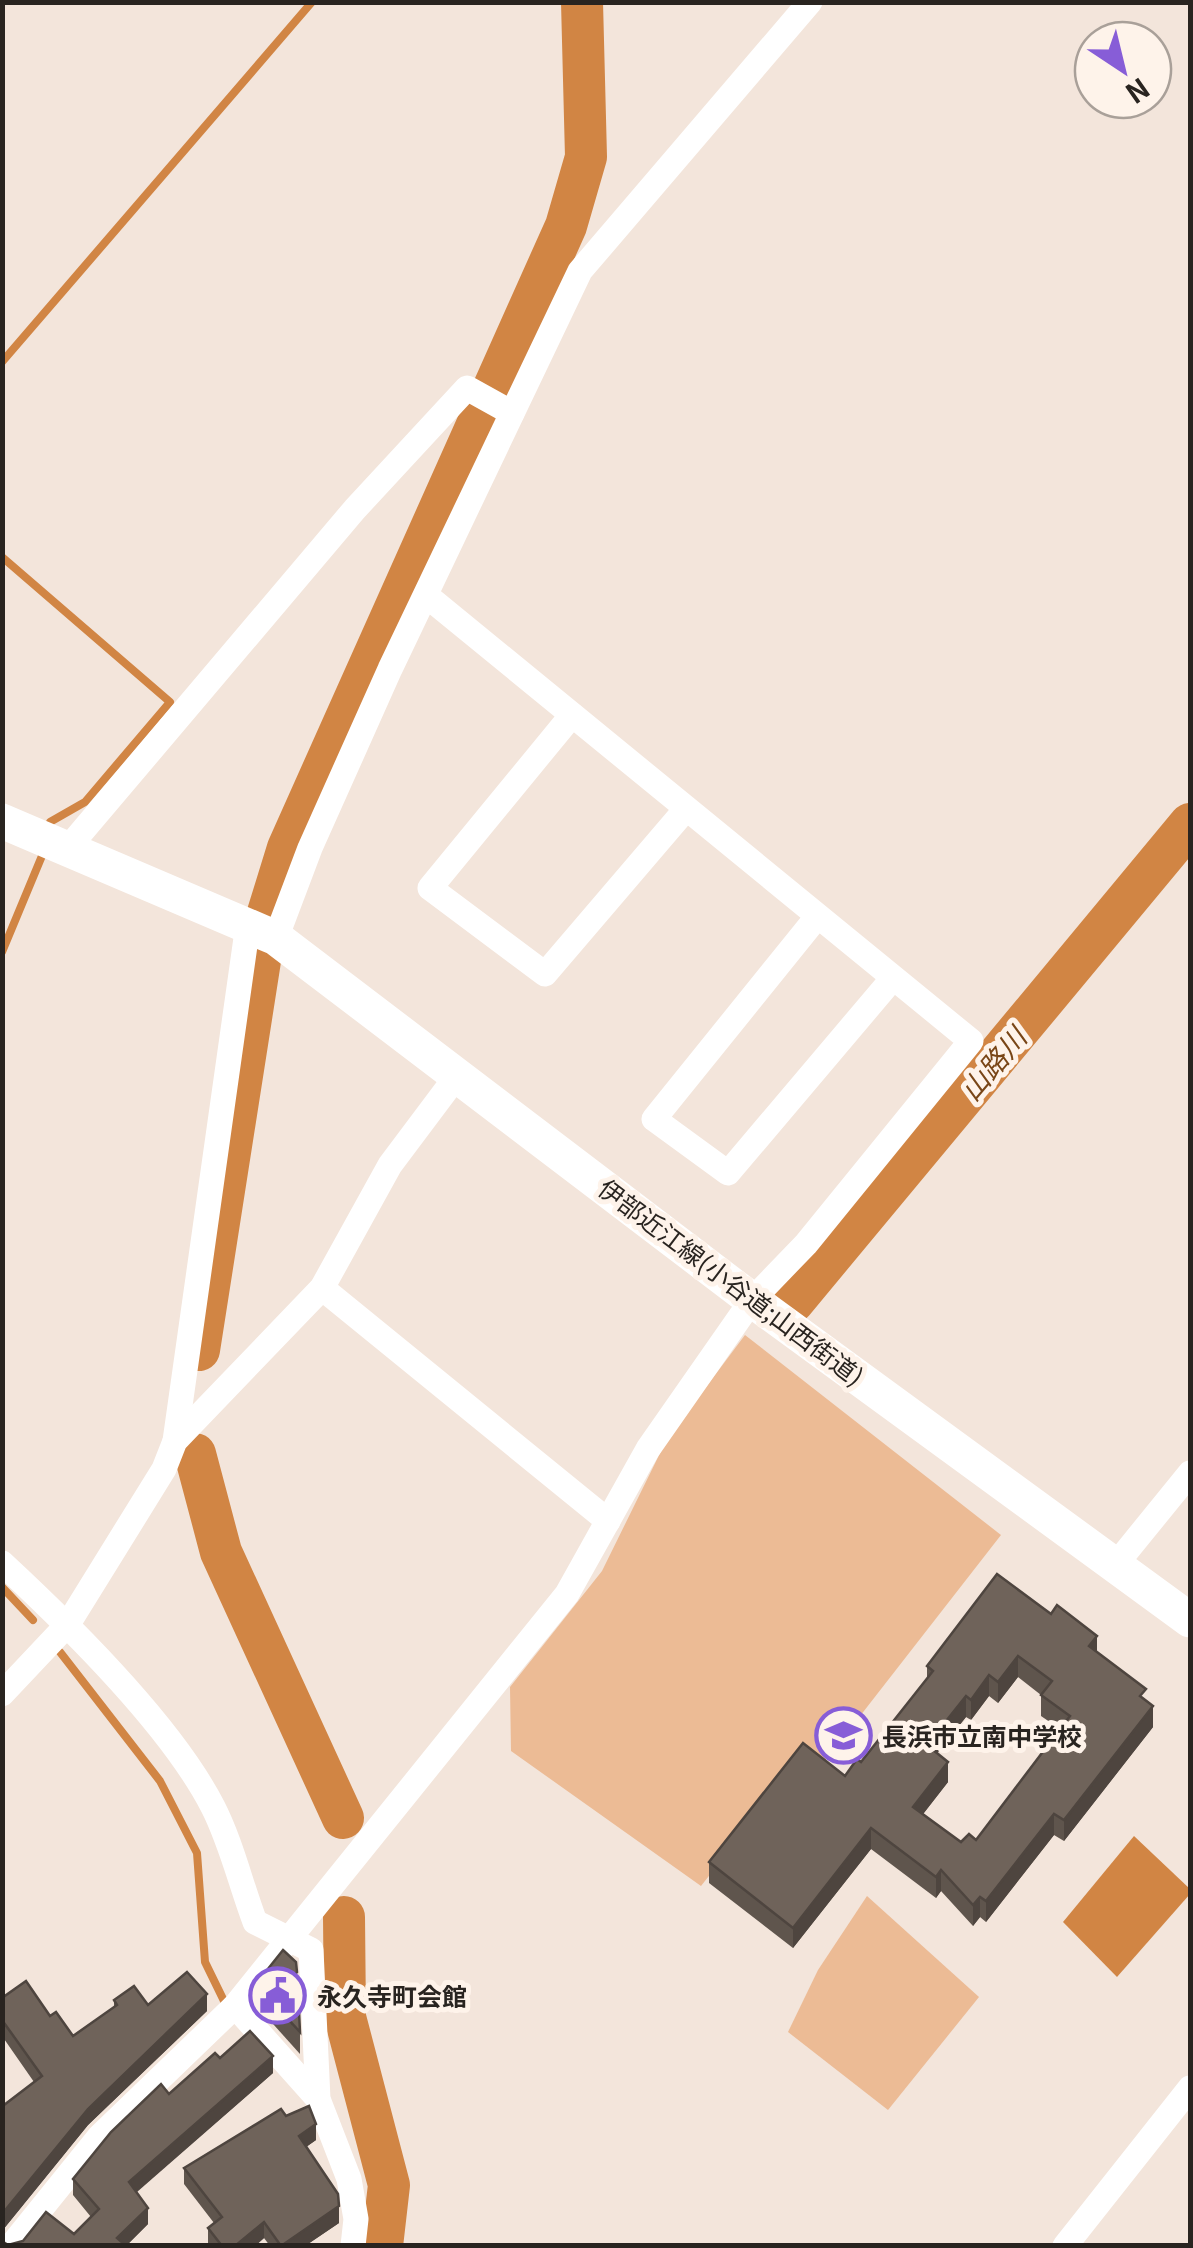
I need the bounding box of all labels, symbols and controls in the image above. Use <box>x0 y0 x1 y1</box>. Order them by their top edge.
north arrow <box>1073 20 1173 120</box>
text: N <box>1118 70 1159 115</box>
water label: 山路川 <box>950 1016 1036 1108</box>
street label: 伊部近江線(小谷道;山西街道) <box>592 1169 872 1393</box>
school or university icon: 長浜市立南中学校 <box>813 1705 873 1765</box>
place label: 長浜市立南中学校 <box>882 1717 1082 1753</box>
public building icon: 永久寺町会館 <box>248 1965 308 2025</box>
place label: 永久寺町会館 <box>317 1977 467 2013</box>

